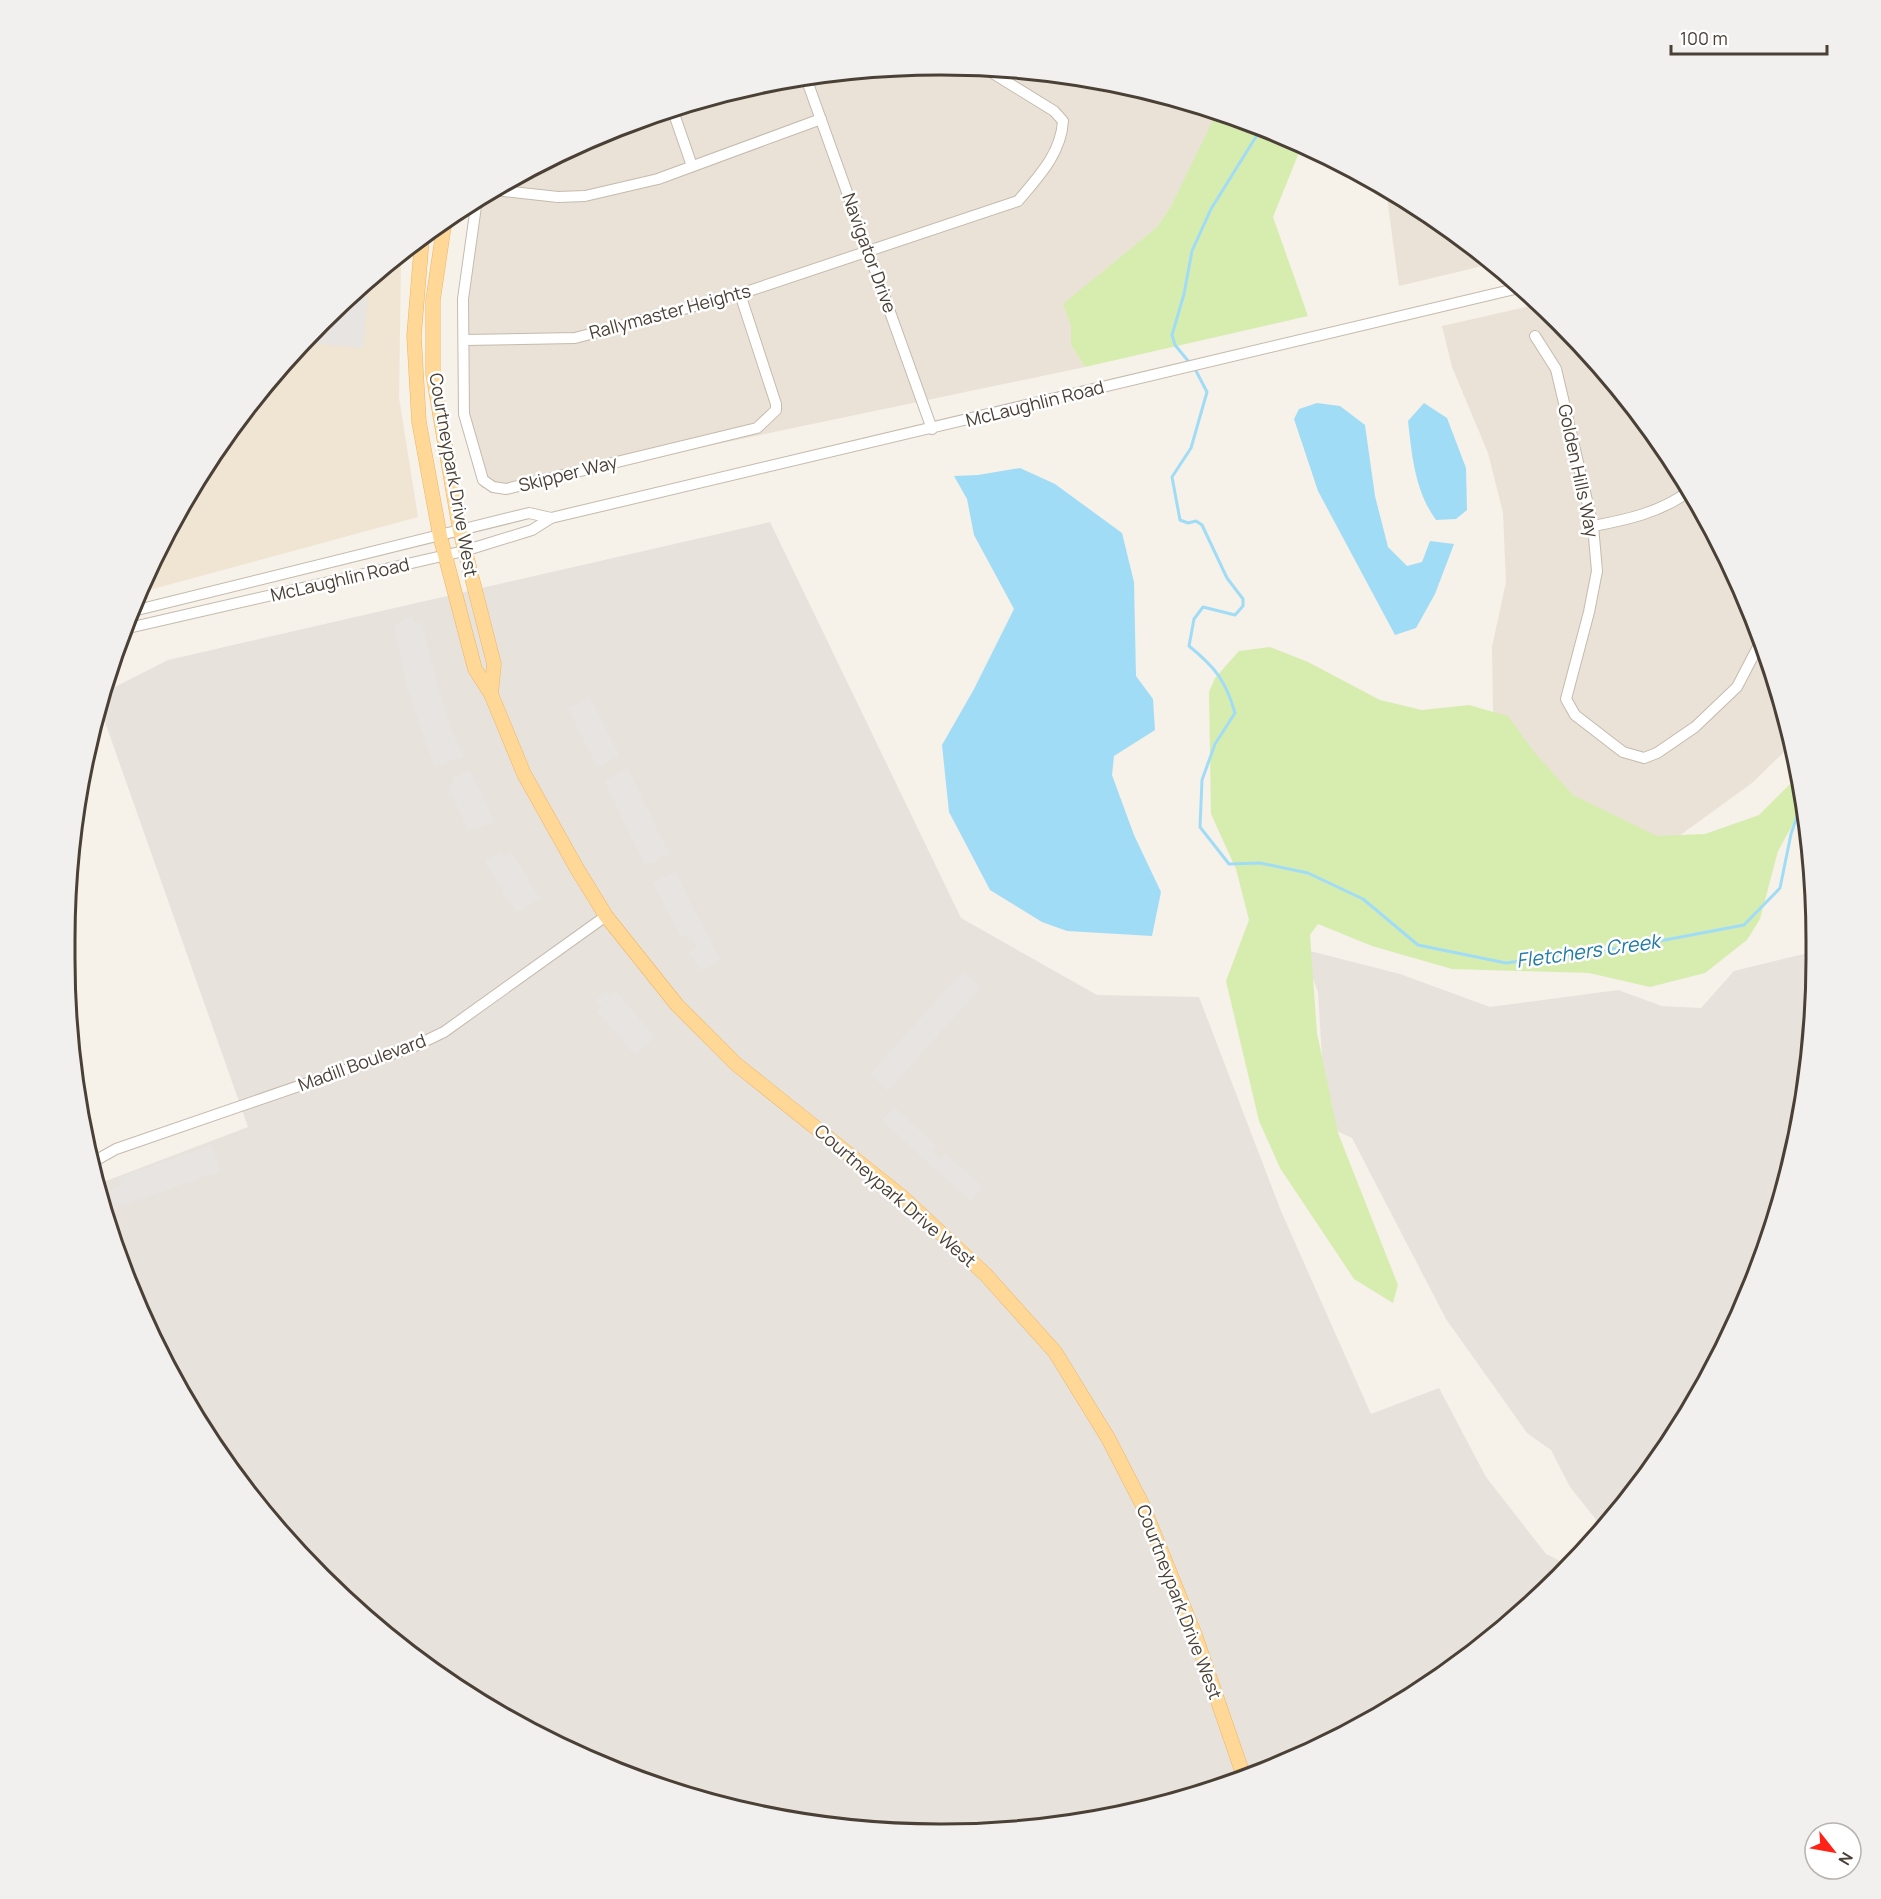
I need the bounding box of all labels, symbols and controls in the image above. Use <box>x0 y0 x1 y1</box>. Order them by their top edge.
scale bar <box>1671 18 1827 56</box>
text: 100 m <box>1680 26 1728 50</box>
street label: Navigator Drive <box>837 190 903 316</box>
street label: Rallymaster Heights <box>586 278 753 344</box>
street label: Courtneypark Drive West <box>424 371 484 579</box>
street label: McLaughlin Road <box>963 374 1106 432</box>
street label: Golden Hills Way <box>1553 402 1605 540</box>
street label: Skipper Way <box>516 449 620 497</box>
street label: McLaughlin Road <box>268 551 412 607</box>
water label: Fletchers Creek <box>1514 927 1664 974</box>
street label: Madill Boulevard <box>294 1028 429 1096</box>
street label: Courtneypark Drive West <box>810 1118 982 1272</box>
street label: Courtneypark Drive West <box>1132 1501 1228 1702</box>
north arrow <box>1803 1821 1863 1881</box>
text: N <box>1833 1848 1858 1869</box>

